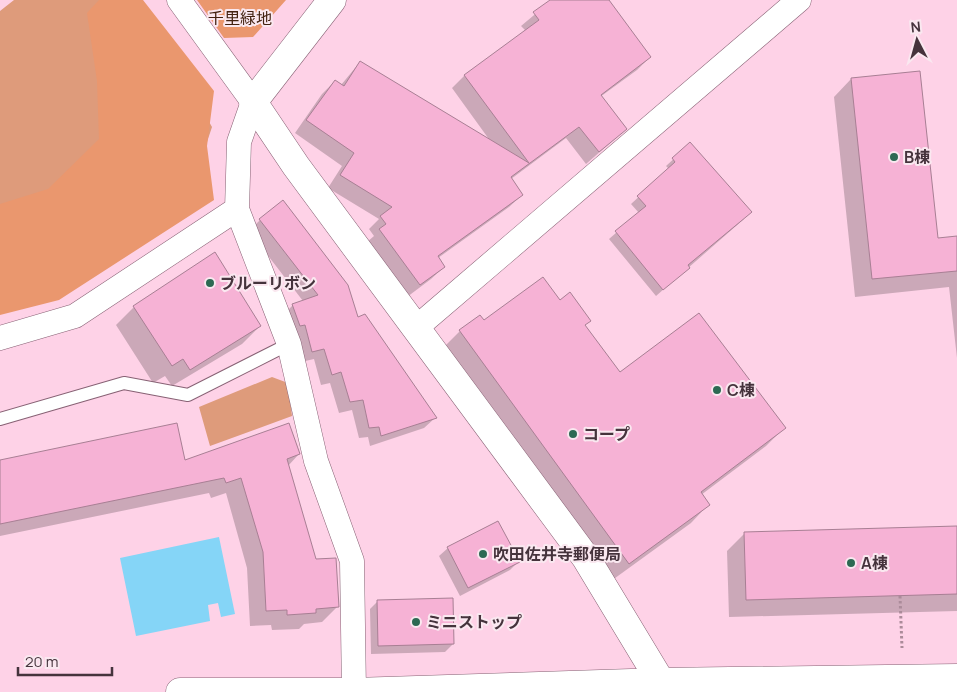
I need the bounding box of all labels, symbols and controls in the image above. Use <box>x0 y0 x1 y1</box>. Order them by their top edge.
park label: 千里緑地 <box>208 7 272 29</box>
north arrow <box>892 15 942 65</box>
text: N <box>910 17 922 37</box>
place label: B棟 <box>904 146 930 168</box>
marker: B棟 <box>888 151 900 163</box>
place label: ブルーリボン <box>220 272 316 294</box>
marker: ブルーリボン <box>204 277 216 289</box>
place label: C棟 <box>727 379 755 401</box>
marker: C棟 <box>711 384 723 396</box>
place label: コープ <box>583 423 630 445</box>
marker: コープ <box>567 428 579 440</box>
place label: 吹田佐井寺郵便局 <box>493 543 621 565</box>
marker: 吹田佐井寺郵便局 <box>477 548 489 560</box>
place label: A棟 <box>861 552 888 574</box>
marker: A棟 <box>845 557 857 569</box>
place label: ミニストップ <box>426 611 522 633</box>
marker: ミニストップ <box>410 616 422 628</box>
scale bar <box>18 644 111 676</box>
text: 20 m <box>25 651 58 672</box>

